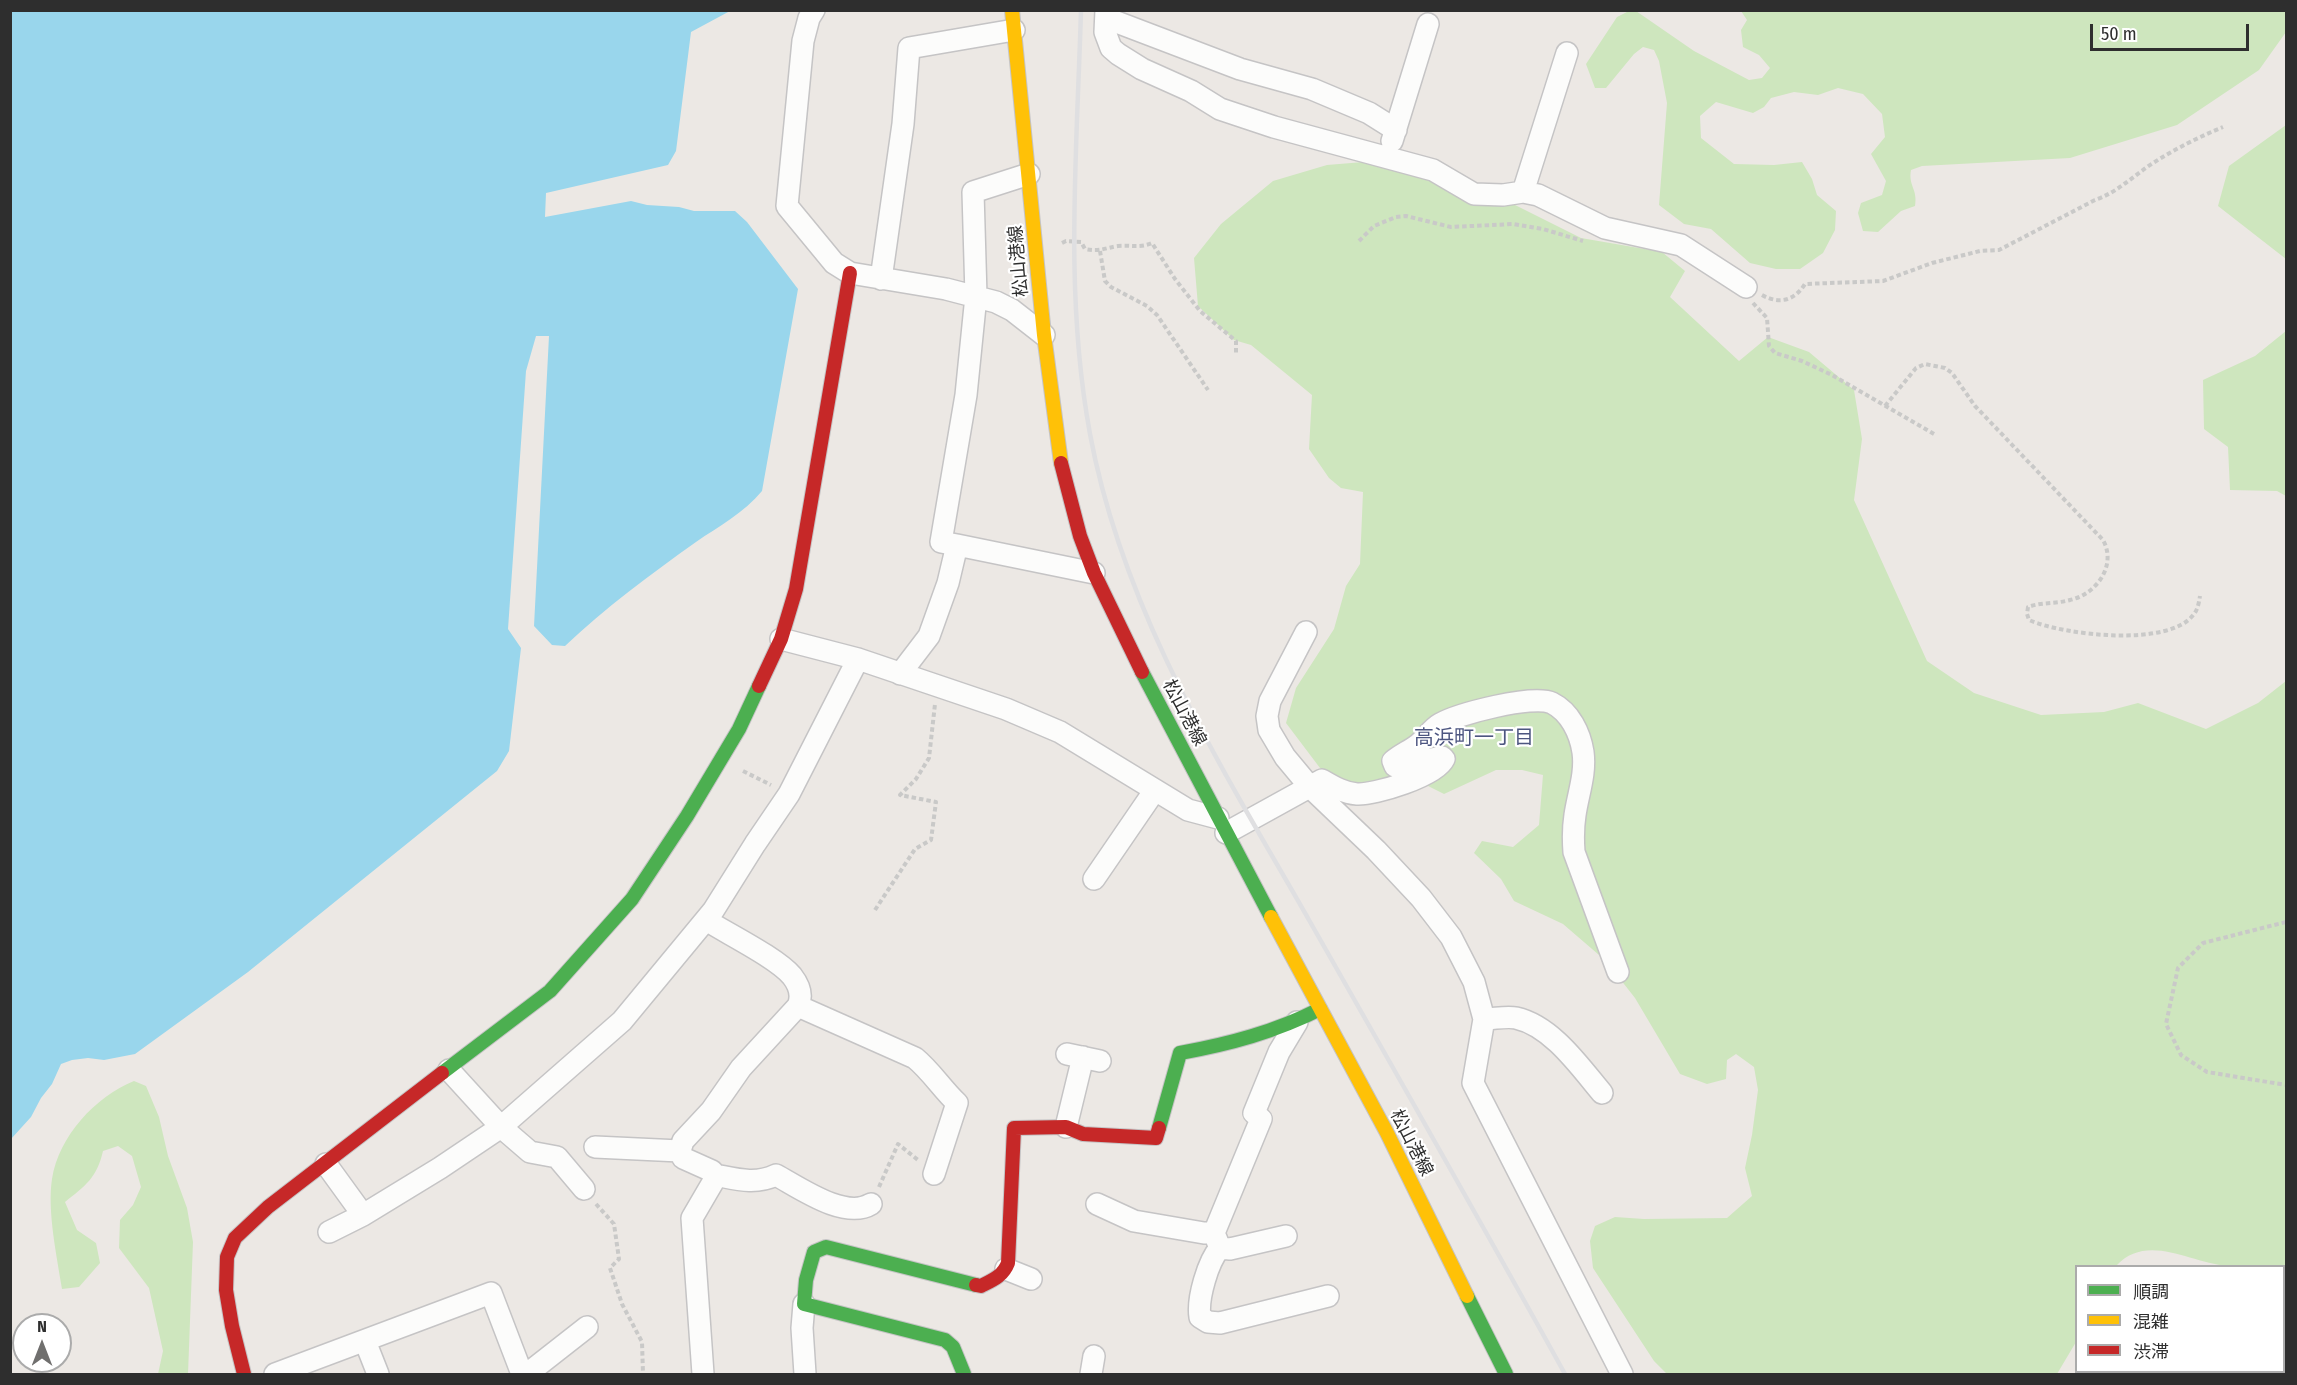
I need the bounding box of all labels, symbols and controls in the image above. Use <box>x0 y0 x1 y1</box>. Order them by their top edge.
scale bar <box>2093 12 2252 50</box>
text: 50 m <box>2101 23 2137 45</box>
street label: 松山港線 <box>1005 224 1033 298</box>
street label: 松山港線 <box>1158 676 1210 750</box>
district label: 高浜町一丁目 <box>1414 726 1534 750</box>
street label: 松山港線 <box>1385 1106 1437 1180</box>
legend <box>2075 1265 2285 1373</box>
text: 順調 <box>2133 1281 2169 1303</box>
text: 混雑 <box>2133 1311 2169 1333</box>
north arrow <box>12 1313 72 1373</box>
text: N <box>37 1317 47 1336</box>
text: 渋滞 <box>2133 1341 2169 1363</box>

